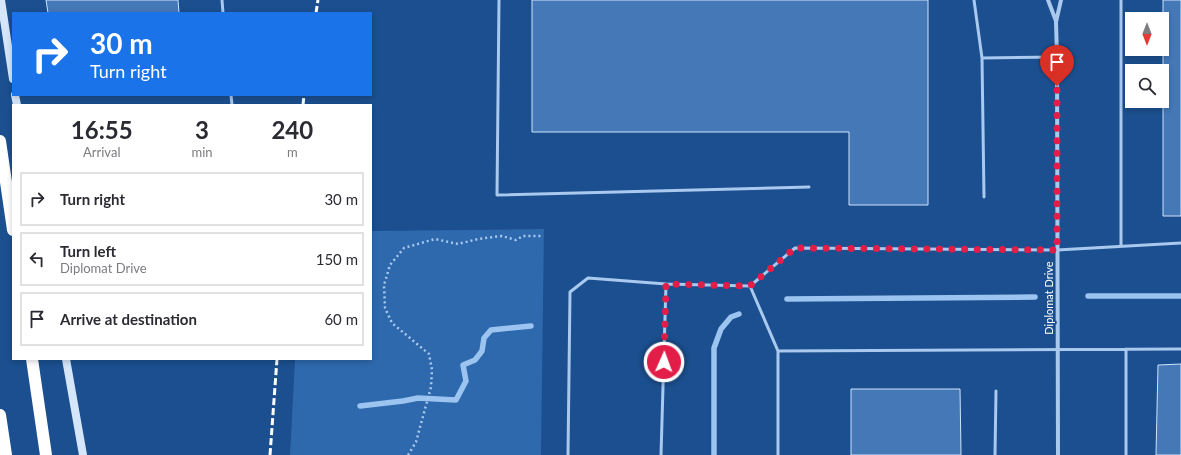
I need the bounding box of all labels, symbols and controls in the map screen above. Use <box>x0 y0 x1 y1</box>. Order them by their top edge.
north arrow <box>1125 12 1169 56</box>
map controls <box>1125 12 1169 108</box>
text: 30 m <box>90 26 153 60</box>
icon: right <box>24 28 76 80</box>
pin <box>1040 45 1074 86</box>
icon: arrive <box>1046 51 1068 73</box>
text: Turn right <box>90 60 167 82</box>
button: search <box>1125 64 1169 108</box>
text: 16:55 <box>71 115 133 144</box>
text: 3 <box>195 115 209 144</box>
text: 240 <box>271 115 313 144</box>
text: Arrival <box>83 144 120 160</box>
text: min <box>192 144 213 160</box>
text: m <box>287 144 298 160</box>
icon: right <box>26 188 48 210</box>
text: Turn right <box>60 190 125 208</box>
text: 30 m <box>324 190 358 208</box>
text: Turn left <box>60 242 116 260</box>
icon: left <box>26 248 48 270</box>
text: 150 m <box>316 250 358 268</box>
text: Diplomat Drive <box>60 260 147 276</box>
street label: Diplomat Drive <box>1042 261 1055 335</box>
icon: arrive <box>26 308 48 330</box>
text: Arrive at destination <box>60 310 197 328</box>
text: 60 m <box>324 310 358 328</box>
position arrow <box>643 341 685 383</box>

